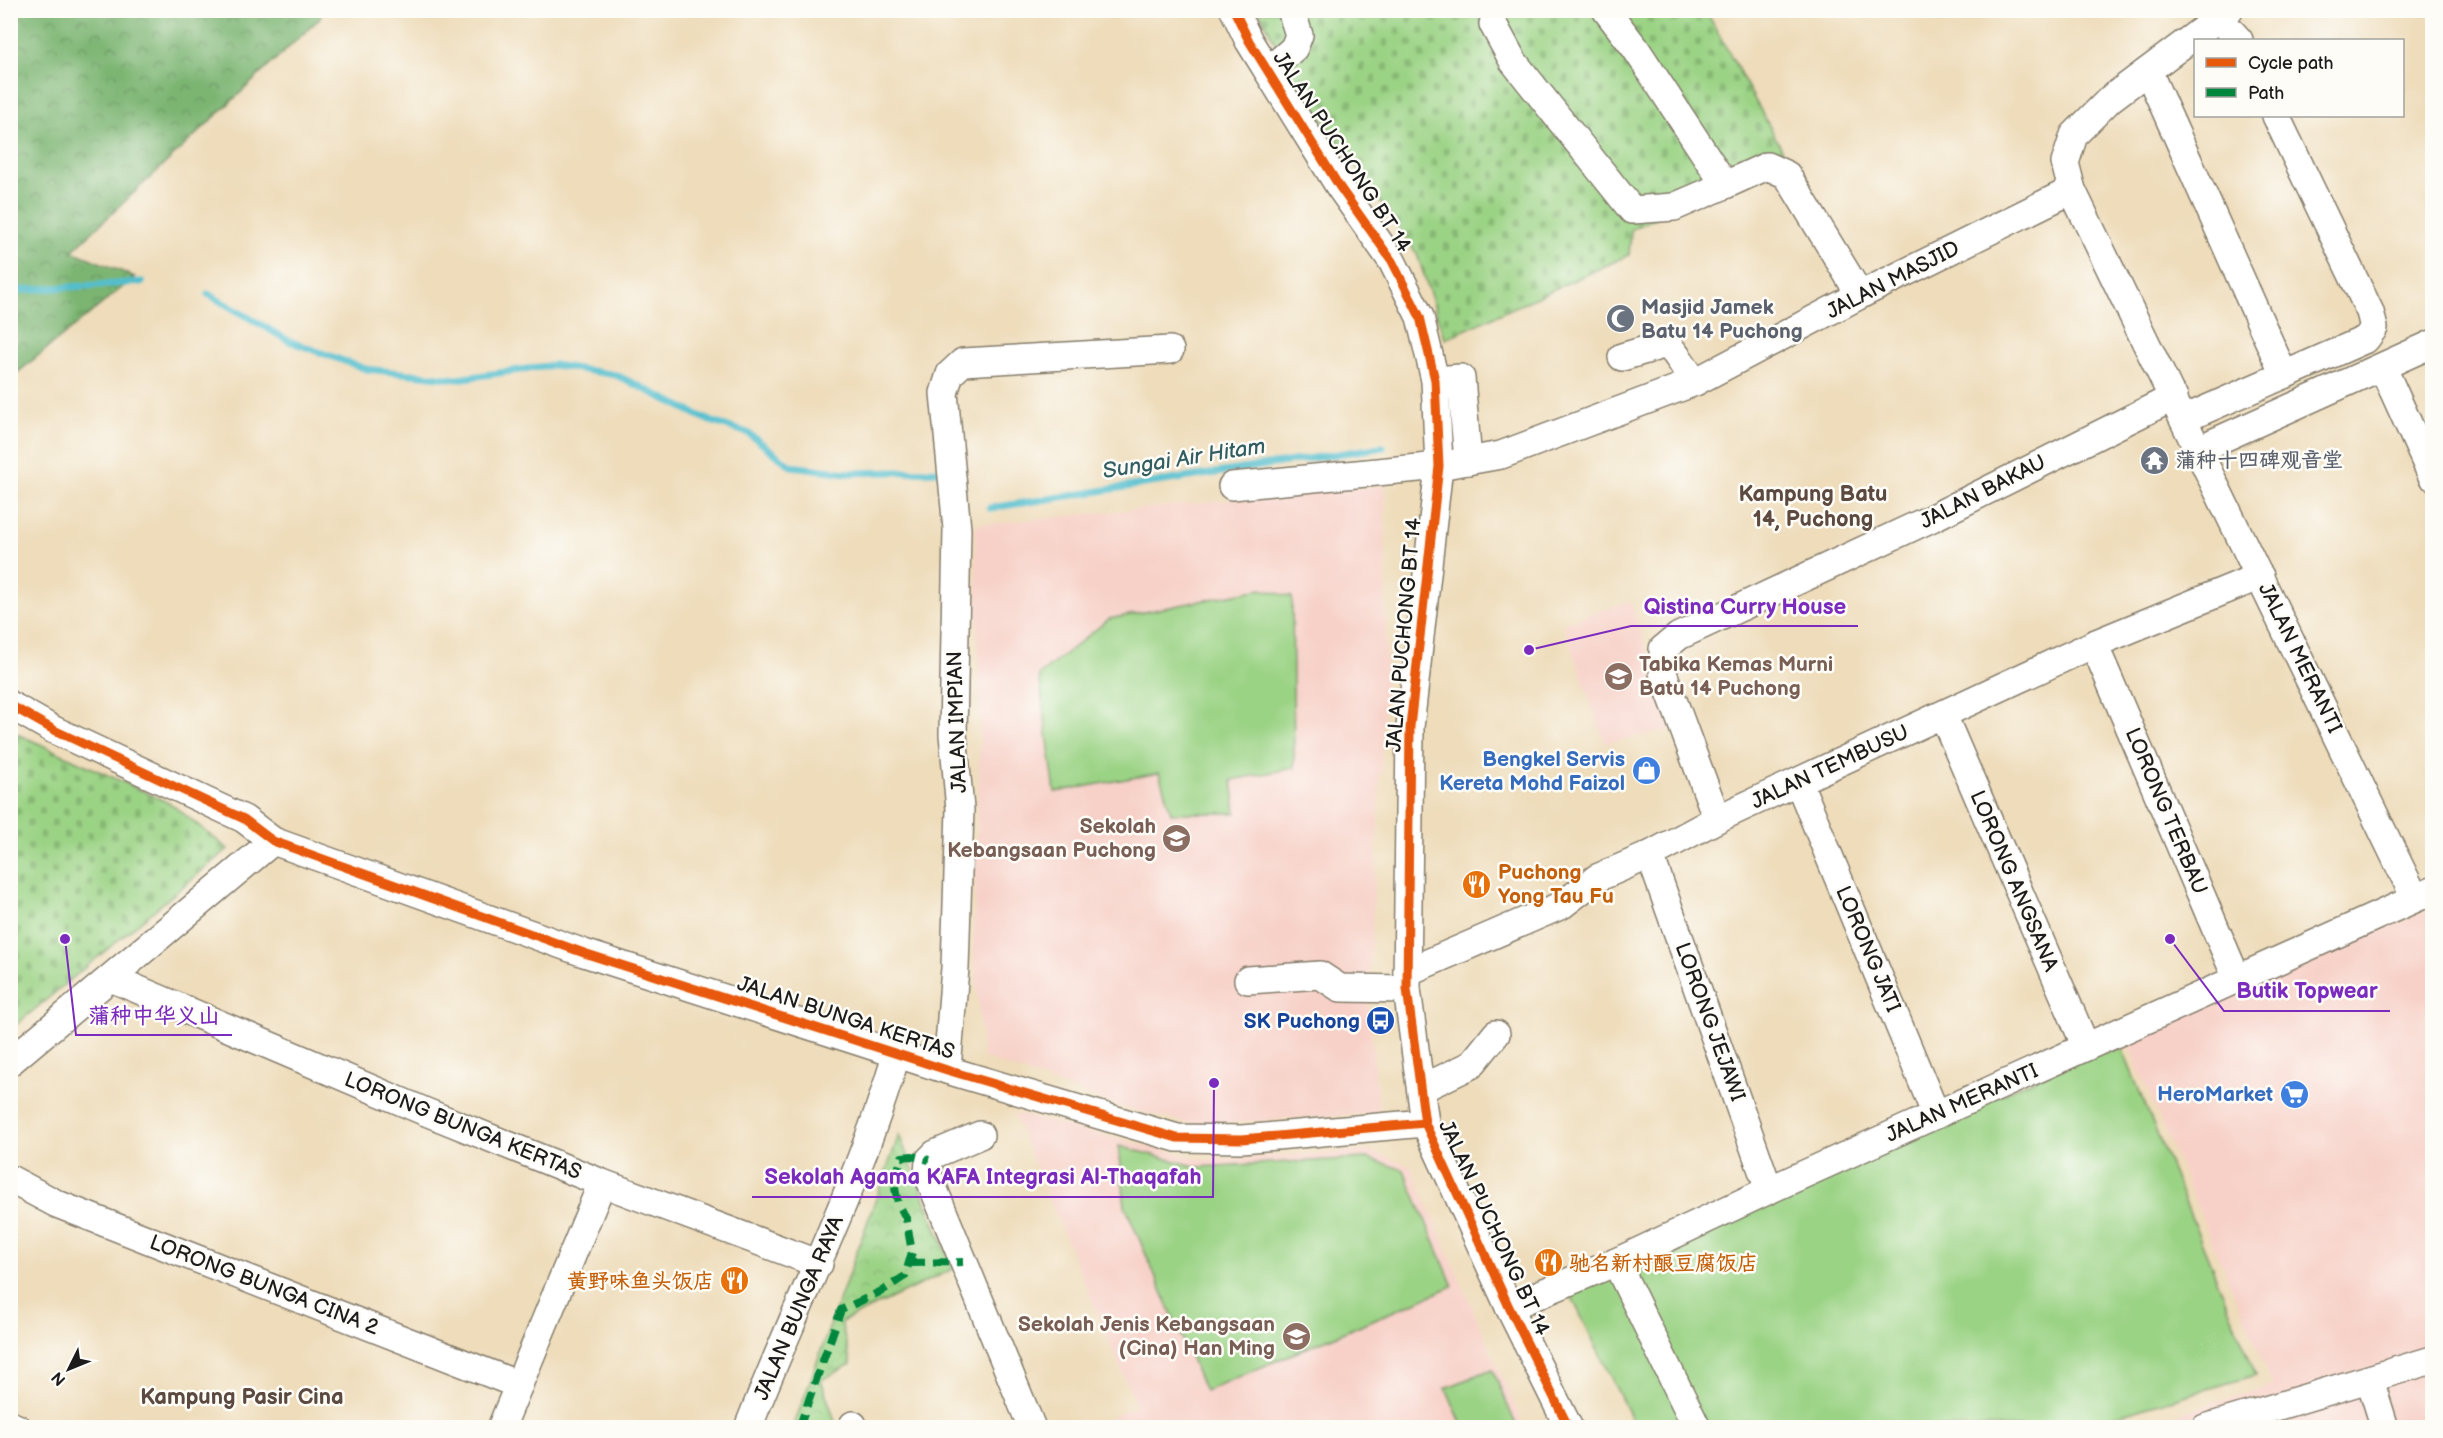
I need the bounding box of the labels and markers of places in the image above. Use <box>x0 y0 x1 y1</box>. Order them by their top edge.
place label: Masjid Jamek Batu 14 Puchong <box>1641 295 1803 344</box>
mosque icon: Masjid Jamek Batu 14 Puchong <box>1604 303 1636 335</box>
temple icon: 蒲种十四碑观音堂 <box>2138 444 2170 476</box>
place label: 蒲种十四碑观音堂 <box>2175 448 2343 473</box>
callout: Qistina Curry House <box>1631 586 1858 626</box>
place label: Tabika Kemas Murni Batu 14 Puchong <box>1639 652 1833 701</box>
school or university icon: Tabika Kemas Murni Batu 14 Puchong <box>1602 660 1634 692</box>
place label: Bengkel Servis Kereta Mohd Faizol <box>1439 747 1625 796</box>
shop icon: Bengkel Servis Kereta Mohd Faizol <box>1630 755 1662 787</box>
place label: Sekolah Kebangsaan Puchong <box>947 814 1156 863</box>
school or university icon: Sekolah Kebangsaan Puchong <box>1161 822 1193 854</box>
place label: Puchong Yong Tau Fu <box>1498 860 1614 909</box>
restaurant icon: Puchong Yong Tau Fu <box>1461 868 1493 900</box>
callout: Butik Topwear <box>2224 971 2390 1011</box>
callout: 蒲种中华义山 <box>76 995 232 1035</box>
bus stop icon: SK Puchong <box>1365 1005 1397 1037</box>
place label: SK Puchong <box>1244 1009 1360 1034</box>
supermarket icon: HeroMarket <box>2278 1078 2310 1110</box>
place label: HeroMarket <box>2157 1082 2273 1107</box>
callout: Sekolah Agama KAFA Integrasi Al-Thaqafah <box>752 1157 1213 1197</box>
restaurant icon: 驰名新村酿豆腐饭店 <box>1532 1247 1564 1279</box>
place label: 驰名新村酿豆腐饭店 <box>1569 1251 1758 1276</box>
restaurant icon: 黄野味鱼头饭店 <box>719 1265 751 1297</box>
place label: 黄野味鱼头饭店 <box>567 1269 714 1294</box>
place label: Sekolah Jenis Kebangsaan (Cina) Han Ming <box>1018 1312 1275 1361</box>
school or university icon: Sekolah Jenis Kebangsaan (Cina) Han Ming <box>1280 1320 1312 1352</box>

